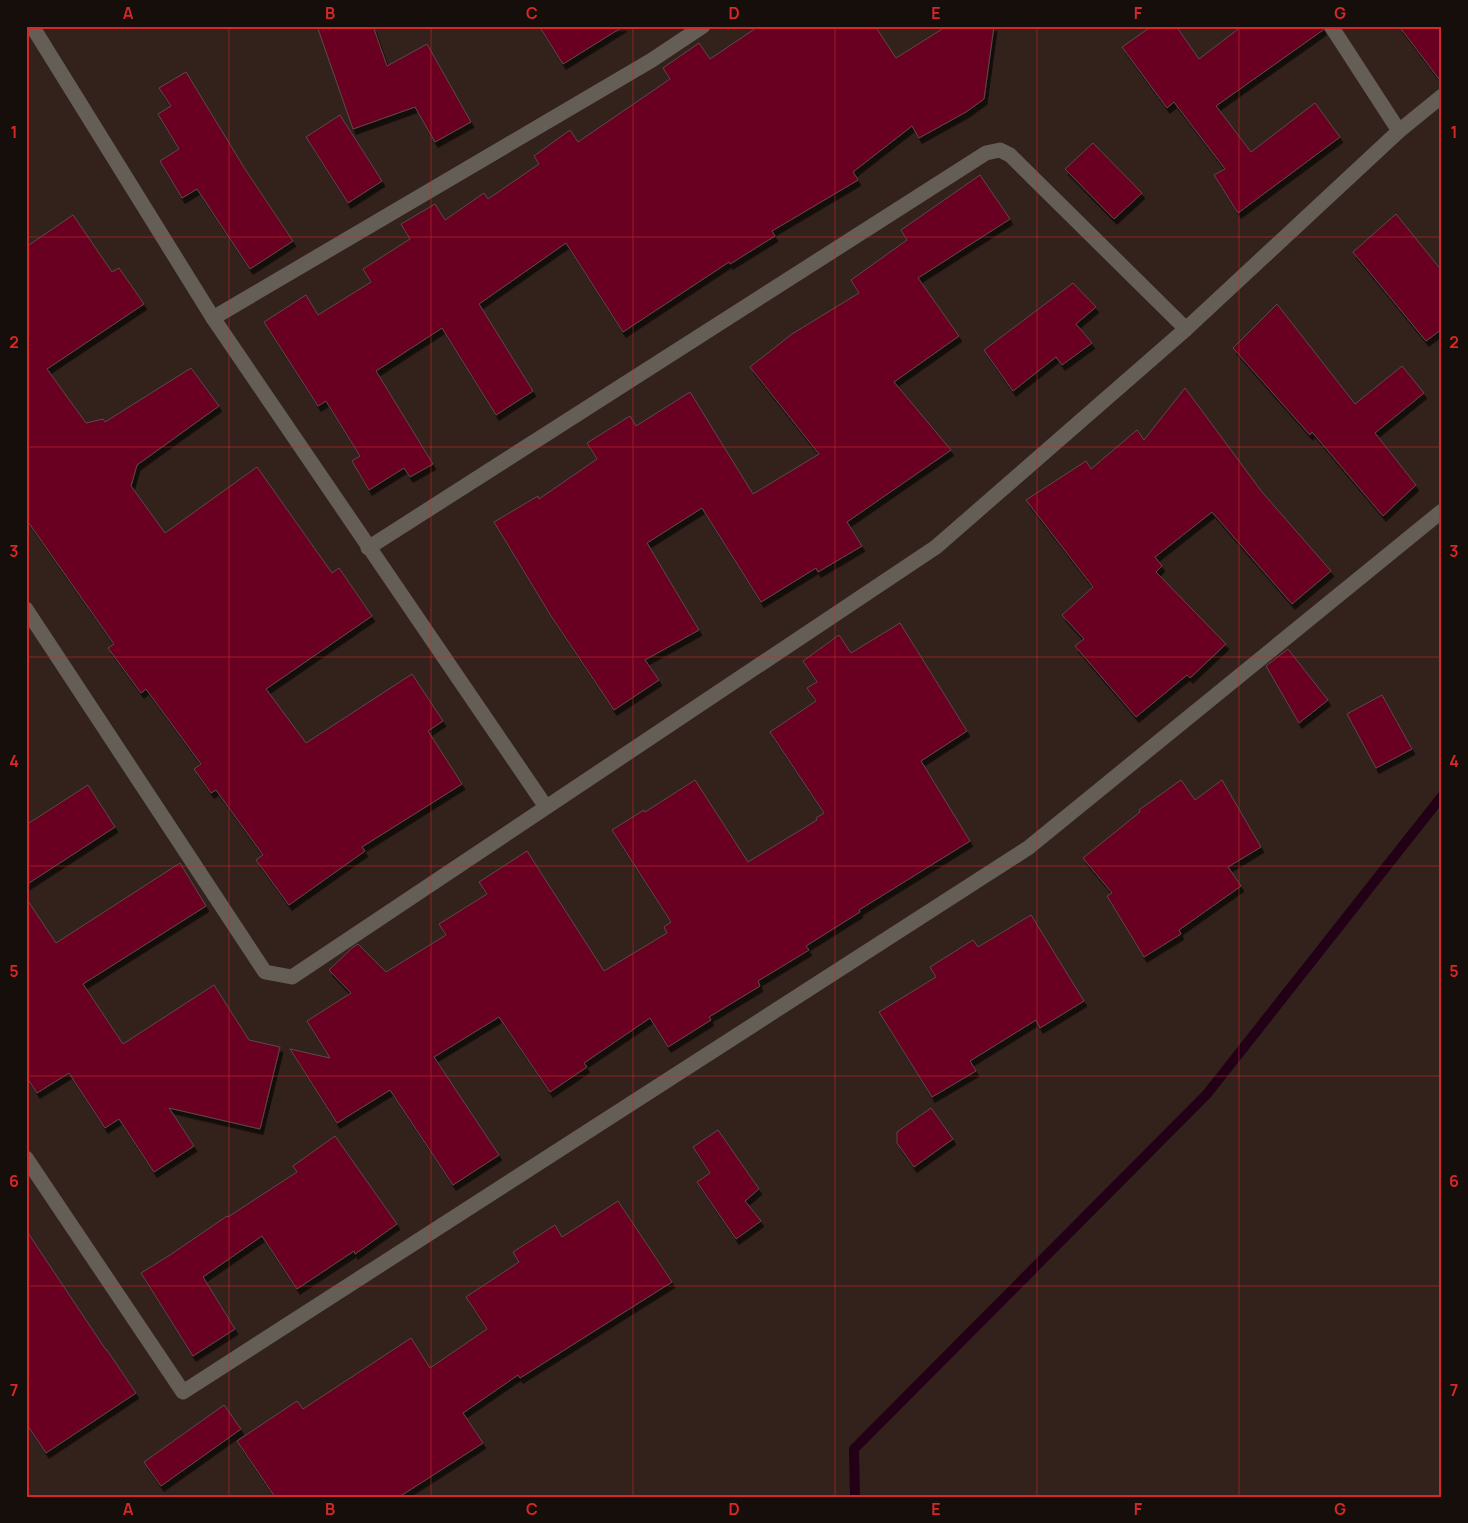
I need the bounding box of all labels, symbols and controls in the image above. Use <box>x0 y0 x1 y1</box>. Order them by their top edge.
text: A <box>123 2 134 24</box>
text: B <box>325 2 335 24</box>
text: C <box>526 2 538 24</box>
text: D <box>728 2 740 24</box>
text: E <box>931 2 941 24</box>
text: F <box>1134 2 1143 24</box>
text: G <box>1334 2 1346 24</box>
text: 1 <box>10 121 18 143</box>
text: 1 <box>1450 121 1458 143</box>
text: 2 <box>9 331 19 353</box>
text: 2 <box>1449 331 1459 353</box>
text: 3 <box>9 540 19 562</box>
text: 3 <box>1449 540 1459 562</box>
text: 4 <box>9 750 19 772</box>
text: 4 <box>1449 750 1459 772</box>
text: 5 <box>9 960 19 982</box>
text: 5 <box>1449 960 1459 982</box>
text: 6 <box>9 1170 19 1192</box>
text: 6 <box>1449 1170 1459 1192</box>
text: 7 <box>10 1379 18 1401</box>
text: 7 <box>1450 1379 1458 1401</box>
text: A <box>123 1498 134 1520</box>
text: B <box>325 1498 335 1520</box>
text: C <box>526 1498 538 1520</box>
text: D <box>728 1498 740 1520</box>
text: E <box>931 1498 941 1520</box>
text: F <box>1134 1498 1143 1520</box>
text: G <box>1334 1498 1346 1520</box>

